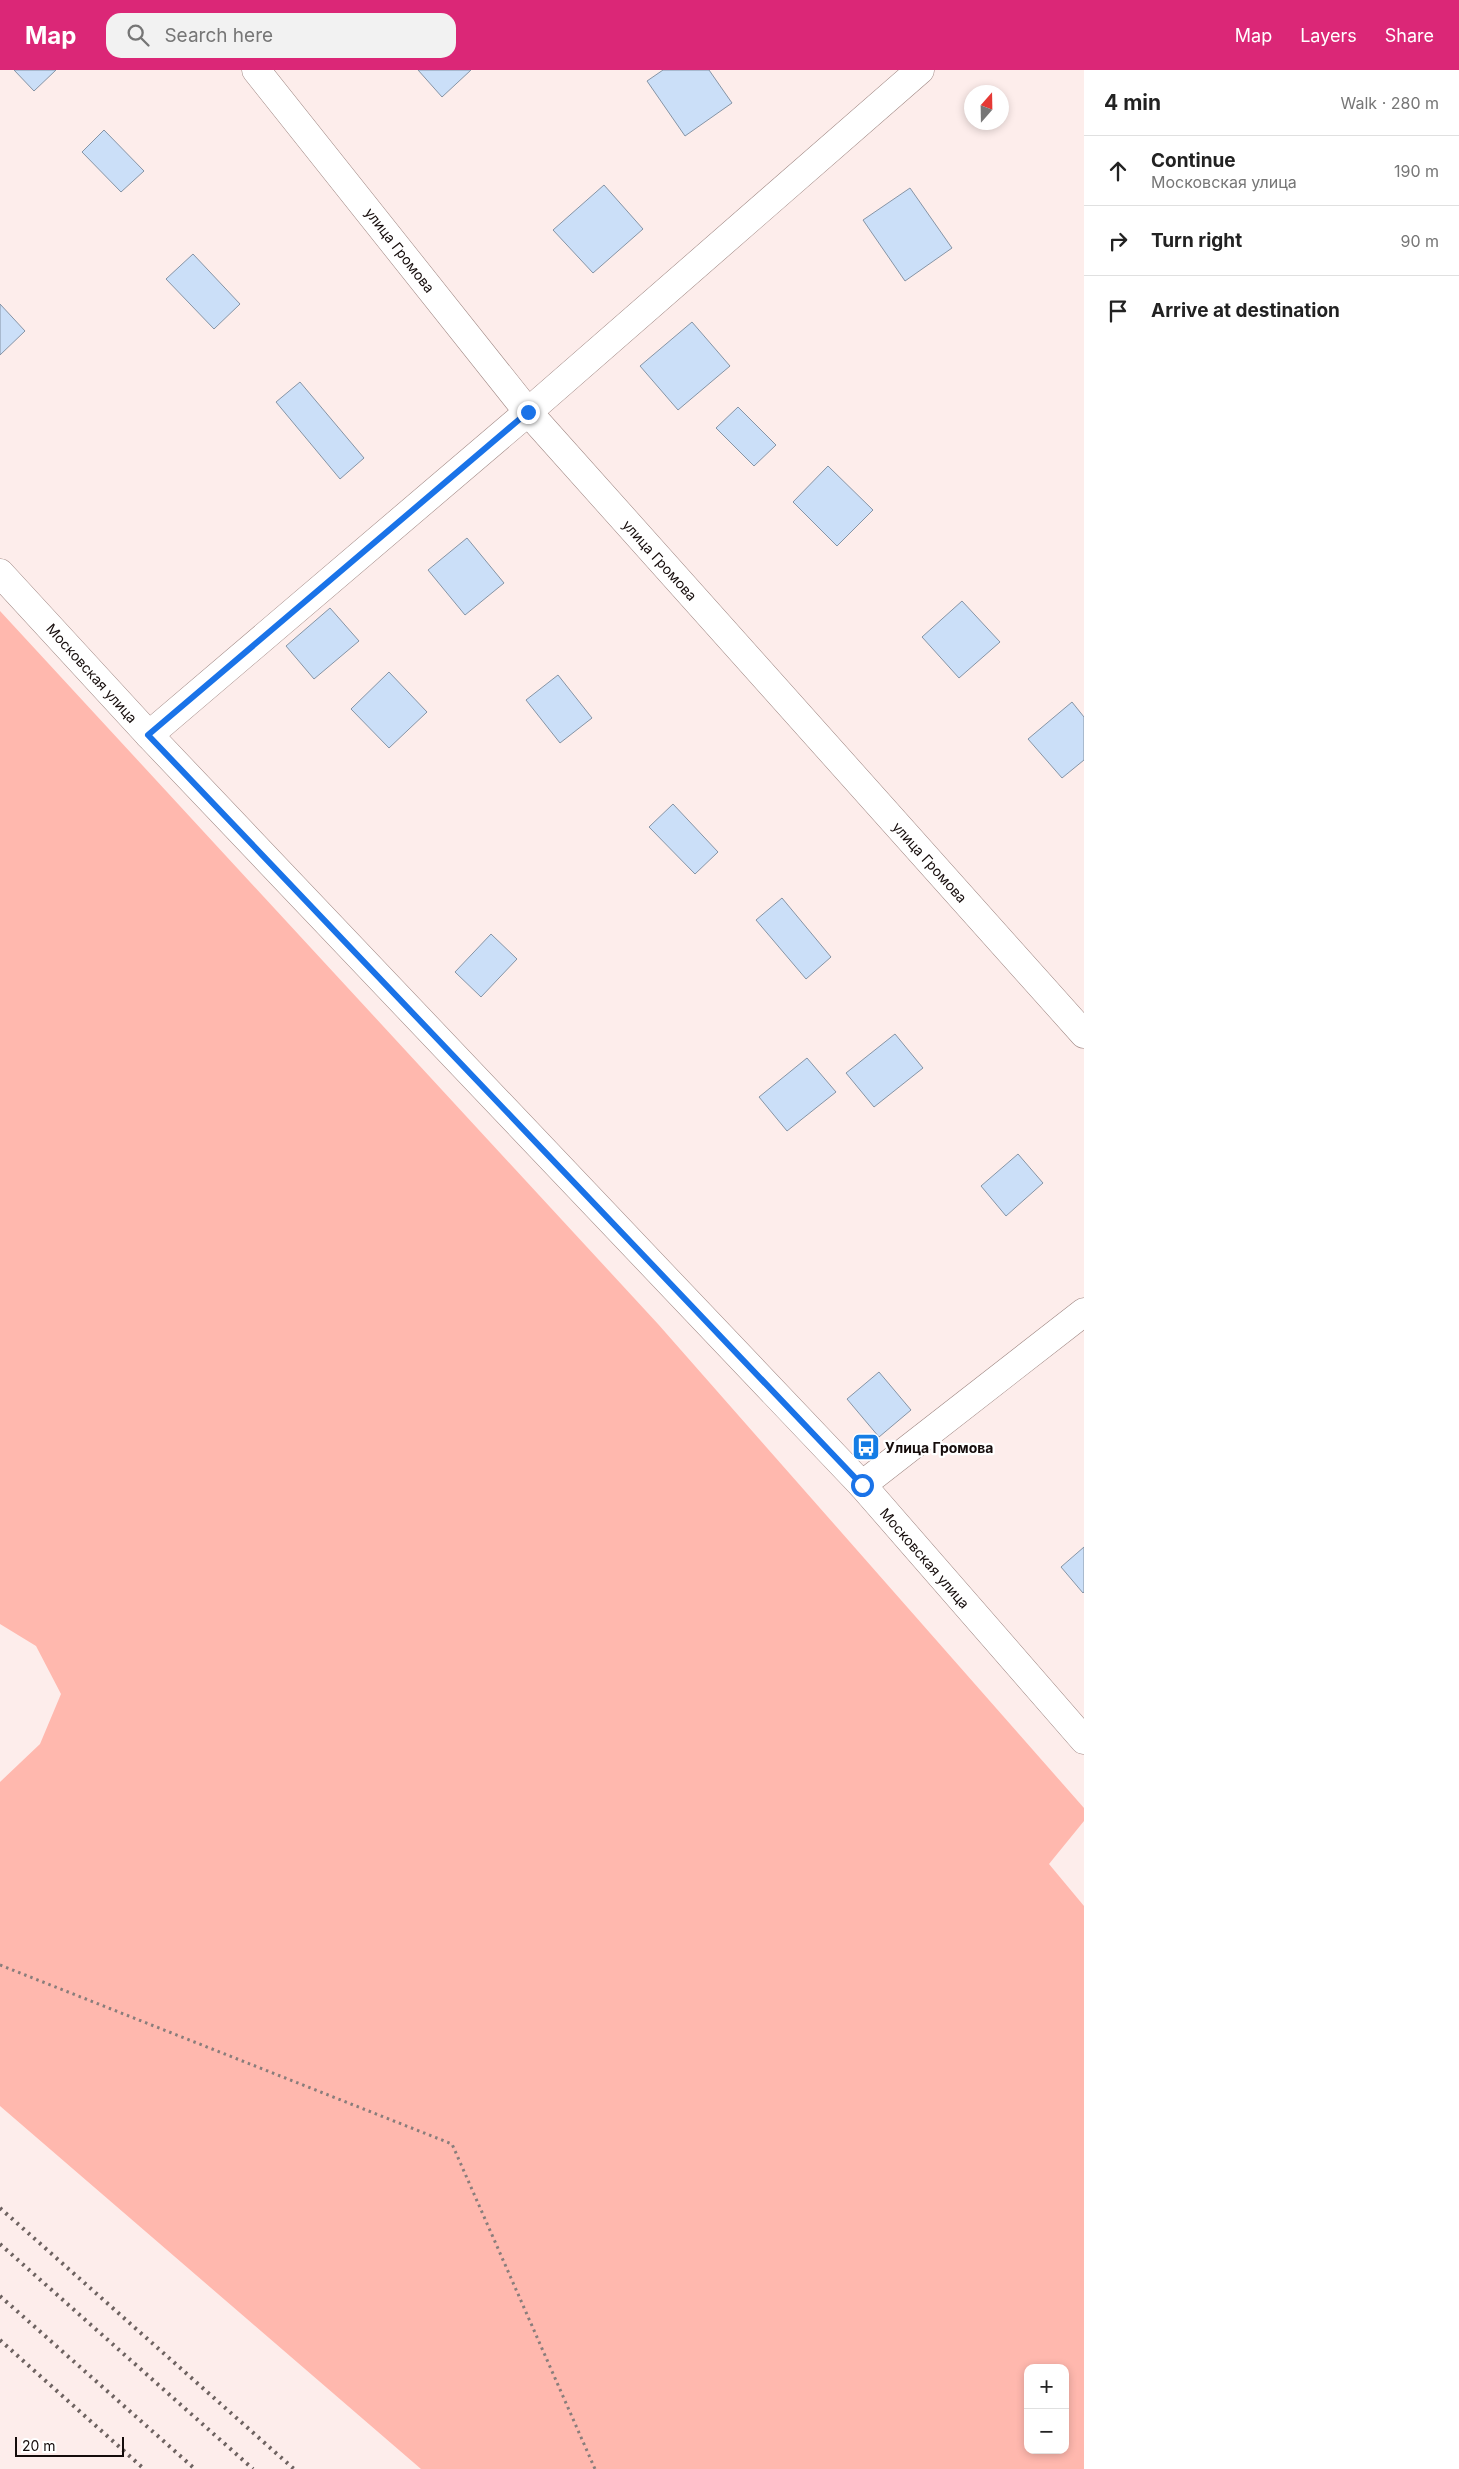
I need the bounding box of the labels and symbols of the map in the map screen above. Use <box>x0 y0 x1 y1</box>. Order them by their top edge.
north arrow <box>964 85 1009 130</box>
street label: улица Громова <box>362 204 438 296</box>
route end <box>517 401 540 424</box>
street label: улица Громова <box>619 516 701 604</box>
street label: Московская улица <box>43 620 141 726</box>
street label: улица Громова <box>889 818 971 906</box>
bus stop icon: Улица Громова <box>851 1432 881 1462</box>
place label: Улица Громова <box>885 1439 993 1456</box>
route start <box>851 1474 874 1497</box>
street label: Московская улица <box>877 1504 973 1612</box>
scale bar <box>15 2434 124 2457</box>

